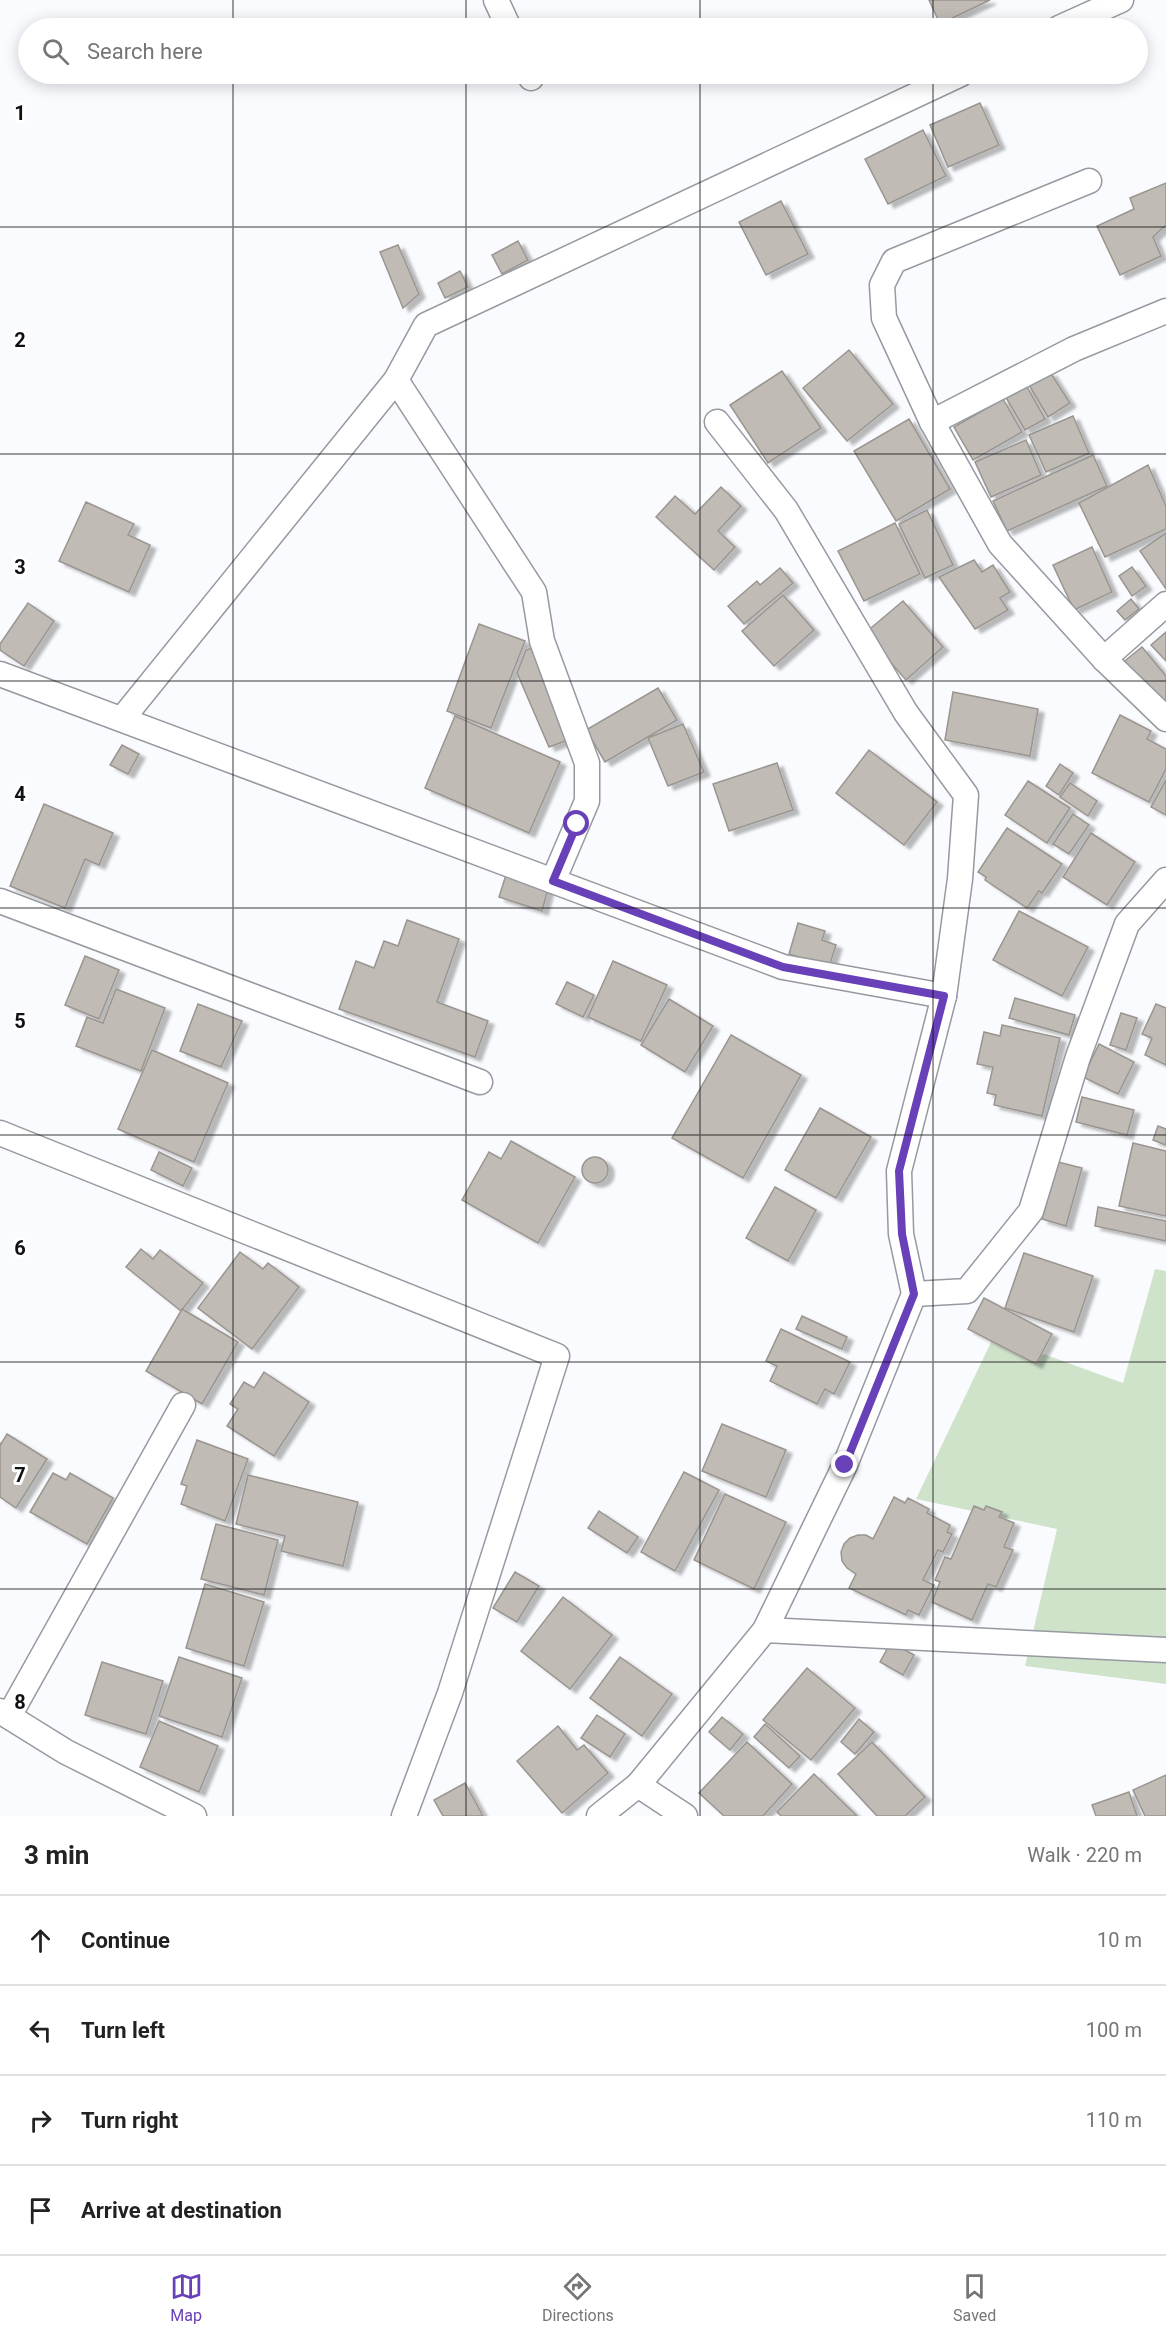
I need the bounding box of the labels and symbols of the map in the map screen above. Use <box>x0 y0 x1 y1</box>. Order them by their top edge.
text: 1 <box>14 101 26 125</box>
text: 2 <box>14 328 26 352</box>
text: 3 <box>14 555 26 579</box>
text: 4 <box>14 782 26 806</box>
route start <box>563 810 589 836</box>
text: 5 <box>14 1009 26 1033</box>
text: 6 <box>14 1236 26 1260</box>
route end <box>831 1451 857 1477</box>
text: 7 <box>14 1463 26 1487</box>
text: 8 <box>14 1690 26 1714</box>

